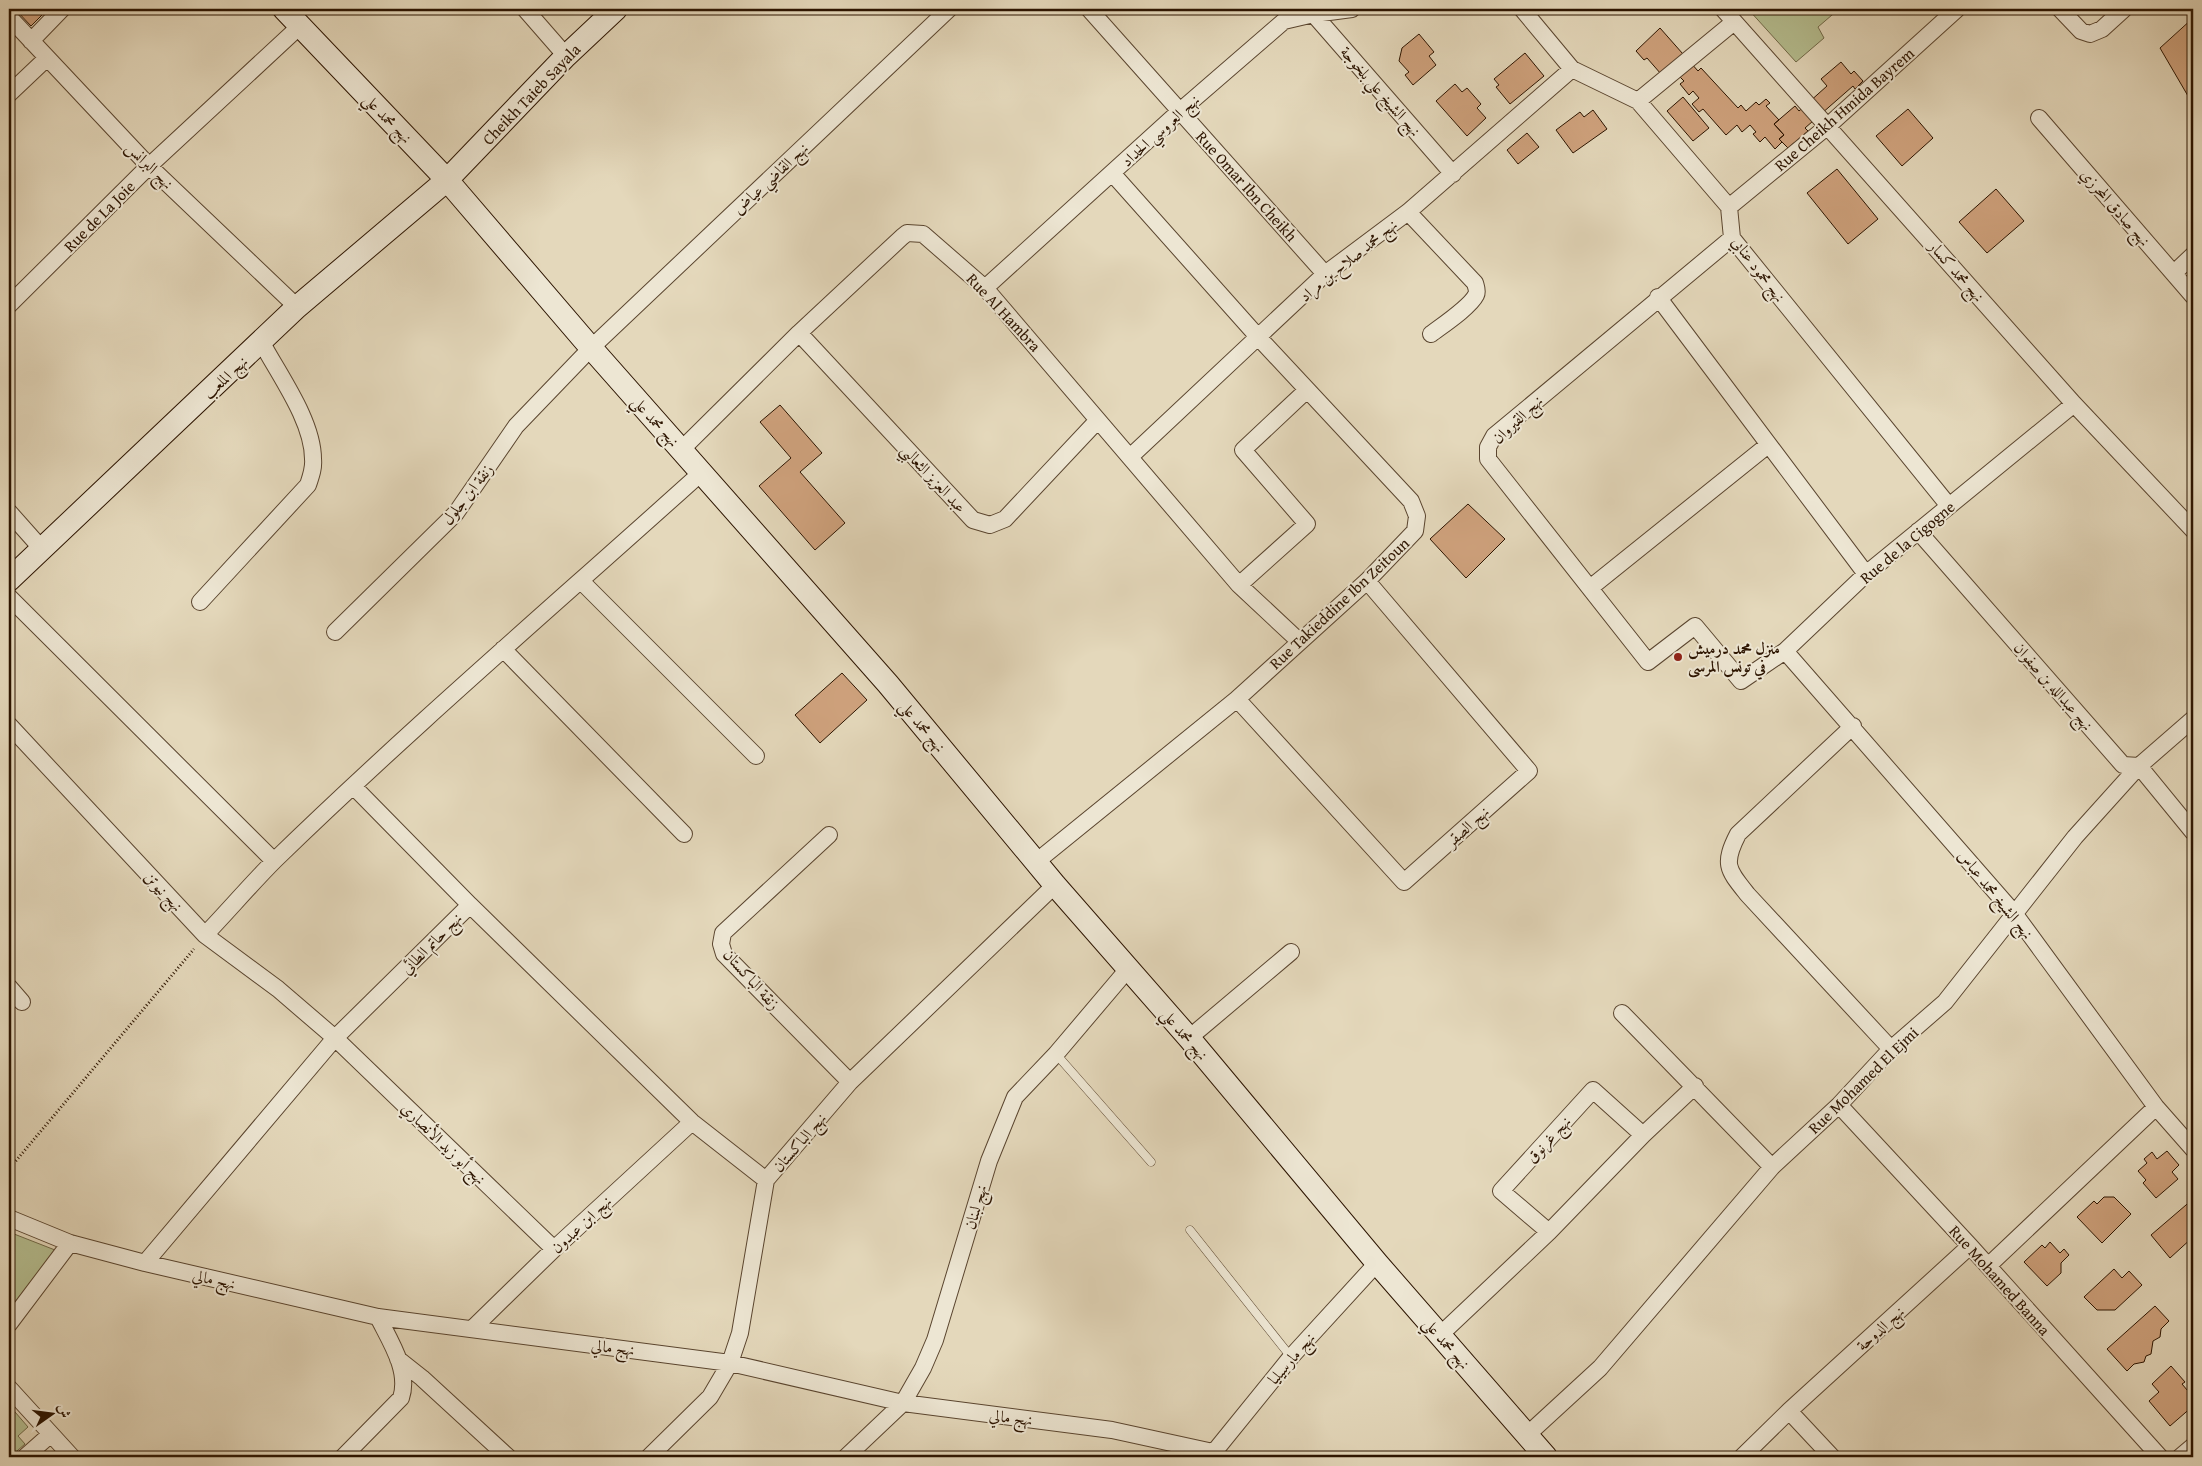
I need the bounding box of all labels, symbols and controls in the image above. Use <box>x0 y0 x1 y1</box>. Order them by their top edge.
street label: Cheikh Taieb Sayala <box>476 38 586 150</box>
street label: نهج الشيخ علي بلخوجة <box>1332 41 1427 144</box>
street label: Rue Cheikh Hmida Bayrem <box>1769 41 1919 177</box>
street label: نهج محمد علي <box>355 87 418 151</box>
street label: نهج العروسي الحداد <box>1115 88 1207 175</box>
street label: Rue Omar Ibn Cheikh <box>1191 125 1303 247</box>
street label: نهج البرانس <box>118 135 180 197</box>
street label: نهج القاضي عياض <box>727 136 816 223</box>
street label: نهج صادق المحرزي <box>2073 163 2157 253</box>
street label: Rue de La Joie <box>58 175 140 257</box>
street label: نهج محمد صلاح بن مراد <box>1294 213 1404 310</box>
street label: نهج محمود عنابي <box>1724 231 1792 309</box>
street label: نهج محمد كسار <box>1920 233 1991 309</box>
street label: Rue Al Hambra <box>961 267 1047 357</box>
street label: نهج الملعب <box>197 350 255 407</box>
street label: نهج القيروان <box>1486 389 1550 451</box>
street label: نهج محمد علي <box>623 390 686 455</box>
street label: عبد العزيز الثعالبي <box>893 438 972 521</box>
street label: زنقة ابن جلول <box>435 458 499 530</box>
street label: Rue de la Cigogne <box>1854 495 1960 589</box>
street label: Rue Takieddine Ibn Zeitoun <box>1263 531 1415 675</box>
place label: منزل محمد درميش في تونس المرسى <box>1688 636 1780 680</box>
street label: نهج عبدالله بن صفوان <box>2006 636 2099 738</box>
marker: منزل محمد درميش في تونس المرسى <box>1672 651 1684 663</box>
street label: نهج محمد علي <box>891 695 952 760</box>
street label: نهج الصقر <box>1438 800 1496 856</box>
street label: نهج الشيخ محمد عباس <box>1950 844 2040 946</box>
street label: نهج نيوتن <box>137 865 189 919</box>
street label: نهج حاتم الطائي <box>395 907 470 982</box>
street label: زنقة الباكستان <box>718 943 786 1015</box>
street label: نهج محمد علي <box>1153 1003 1214 1068</box>
street label: Rue Mohamed El Ejmi <box>1802 1021 1924 1139</box>
street label: نهج أبو زيد الأنصاري <box>394 1096 492 1192</box>
street label: نهج الباكستان <box>766 1107 834 1179</box>
street label: نهج غرنوق <box>1520 1110 1578 1170</box>
street label: نهج لبنان <box>957 1182 996 1233</box>
street label: نهج ابن عبدون <box>545 1189 619 1261</box>
street label: Rue Mohamed Banna <box>1944 1219 2057 1341</box>
street label: نهج مالي <box>189 1262 238 1299</box>
street label: نهج الدوحة <box>1850 1300 1912 1359</box>
street label: نهج محمد علي <box>1415 1312 1476 1377</box>
street label: نهج مارسيليا <box>1262 1327 1323 1391</box>
street label: نهج مالي <box>590 1332 636 1365</box>
north arrow <box>28 1388 78 1438</box>
text: ش <box>53 1402 76 1420</box>
street label: نهج مالي <box>988 1402 1034 1435</box>

